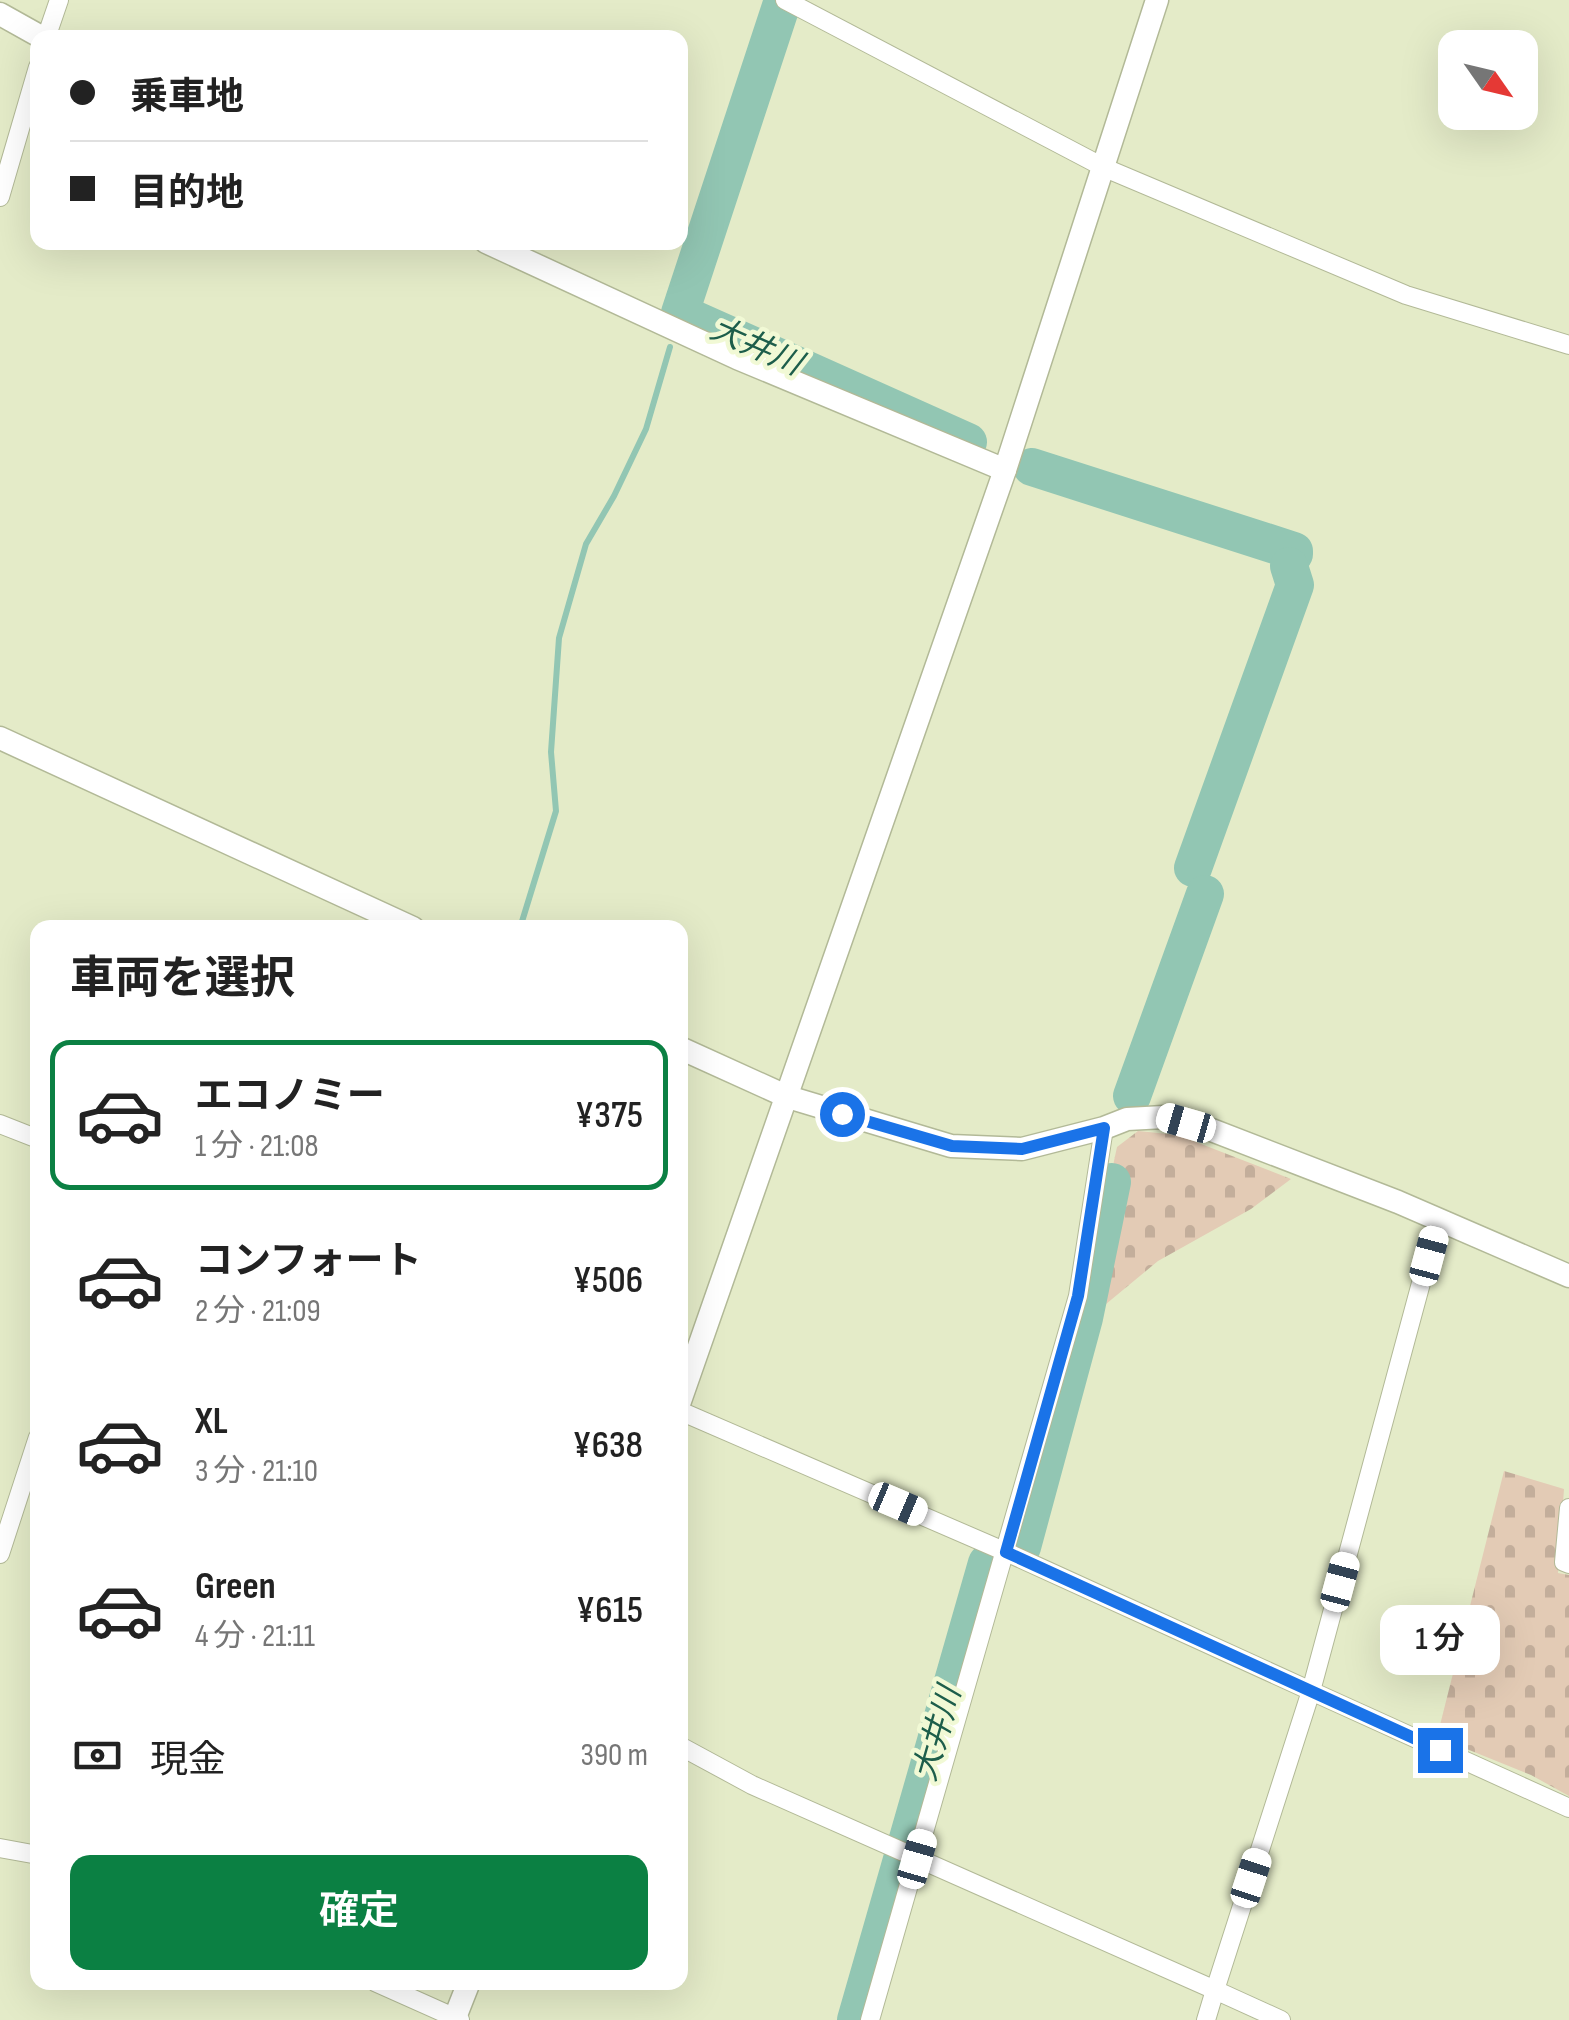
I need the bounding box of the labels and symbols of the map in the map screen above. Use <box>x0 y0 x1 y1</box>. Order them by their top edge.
north arrow <box>1438 30 1538 130</box>
water label: 大井川 <box>704 310 811 386</box>
route start <box>820 1092 865 1137</box>
car <box>1153 1100 1219 1146</box>
car <box>1407 1223 1451 1289</box>
car <box>865 1478 931 1530</box>
car <box>1318 1549 1362 1615</box>
callout: 1 分 <box>1380 1605 1500 1675</box>
water label: 大井川 <box>906 1680 971 1786</box>
route end <box>1418 1728 1463 1773</box>
car <box>894 1826 940 1892</box>
car <box>1227 1845 1275 1911</box>

